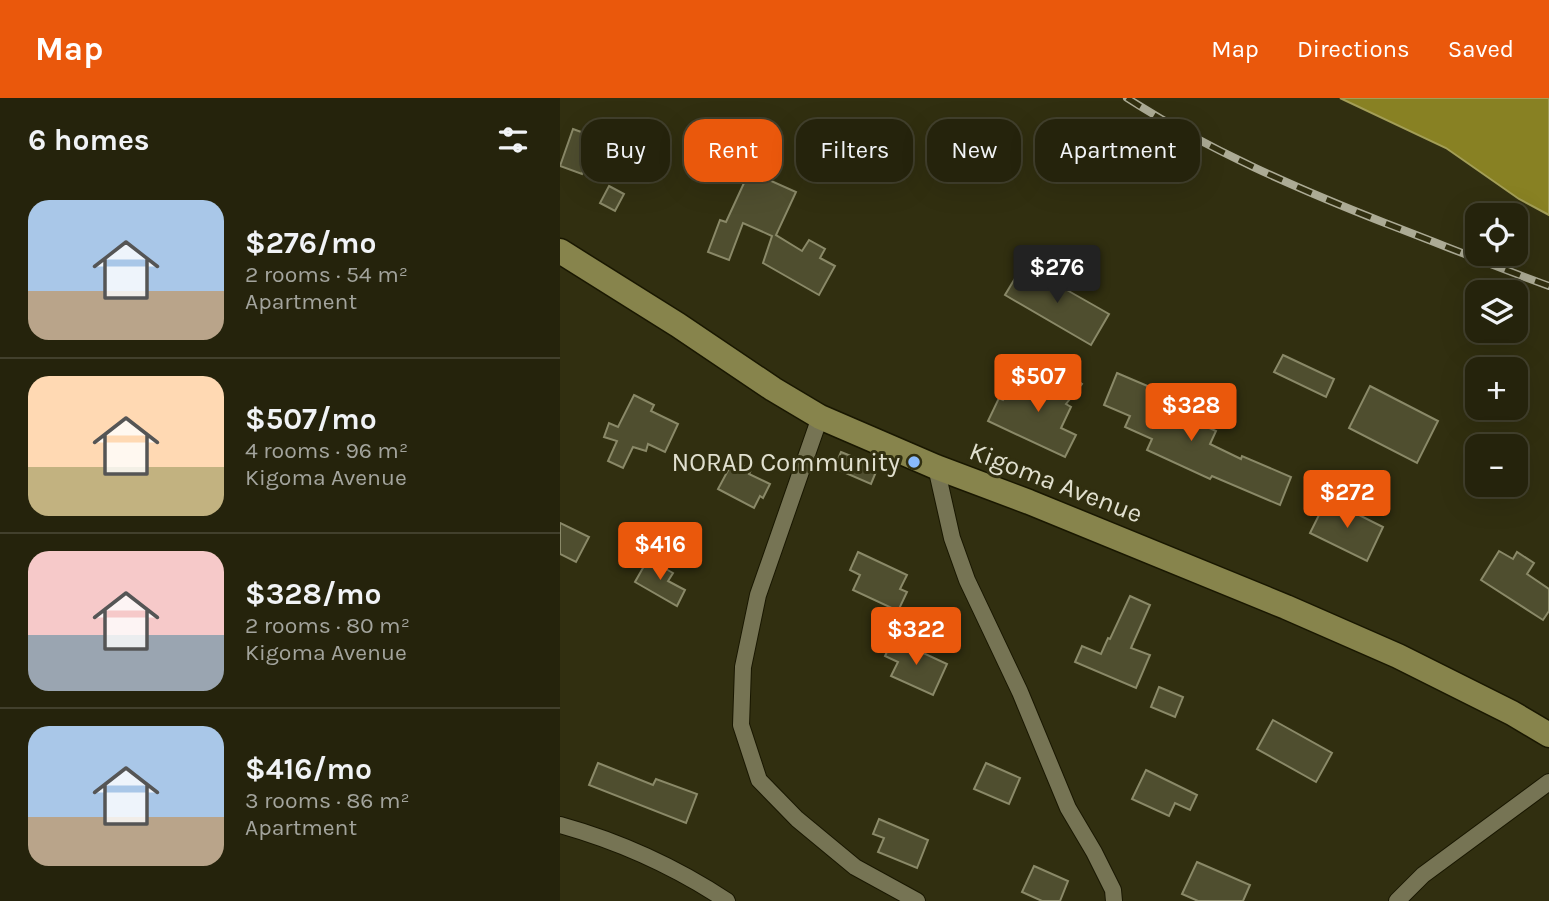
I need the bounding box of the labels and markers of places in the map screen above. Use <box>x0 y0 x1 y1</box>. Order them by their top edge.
pin: $276 <box>1016 246 1098 305</box>
pin: $507 <box>997 354 1079 414</box>
pin: $328 <box>1150 384 1232 443</box>
place label: NORAD Community <box>671 447 900 478</box>
marker: NORAD Community <box>906 454 922 470</box>
pin: $272 <box>1306 470 1388 530</box>
pin: $416 <box>619 522 701 582</box>
pin: $322 <box>875 608 957 667</box>

